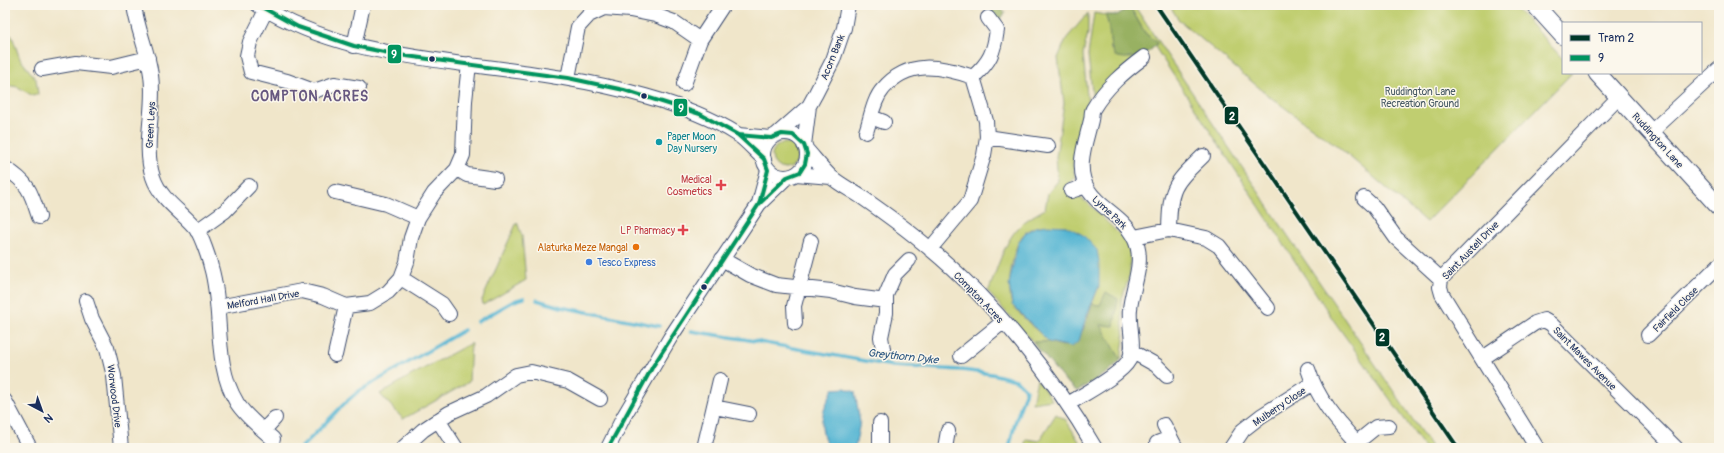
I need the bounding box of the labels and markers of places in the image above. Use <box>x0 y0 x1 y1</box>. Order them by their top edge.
unlabelled marker <box>427 54 437 64</box>
unlabelled marker <box>639 91 649 101</box>
place label: Paper Moon Day Nursery <box>667 131 718 155</box>
marker: Paper Moon Day Nursery <box>654 137 664 147</box>
place label: Medical Cosmetics <box>667 174 713 198</box>
marker: Medical Cosmetics <box>715 179 727 191</box>
place label: LP Pharmacy <box>620 225 676 237</box>
marker: LP Pharmacy <box>678 225 688 235</box>
place label: Alaturka Meze Mangal <box>537 242 628 254</box>
marker: Alaturka Meze Mangal <box>631 242 641 252</box>
marker: Tesco Express <box>584 257 594 267</box>
place label: Tesco Express <box>597 257 656 269</box>
unlabelled marker <box>699 282 709 292</box>

